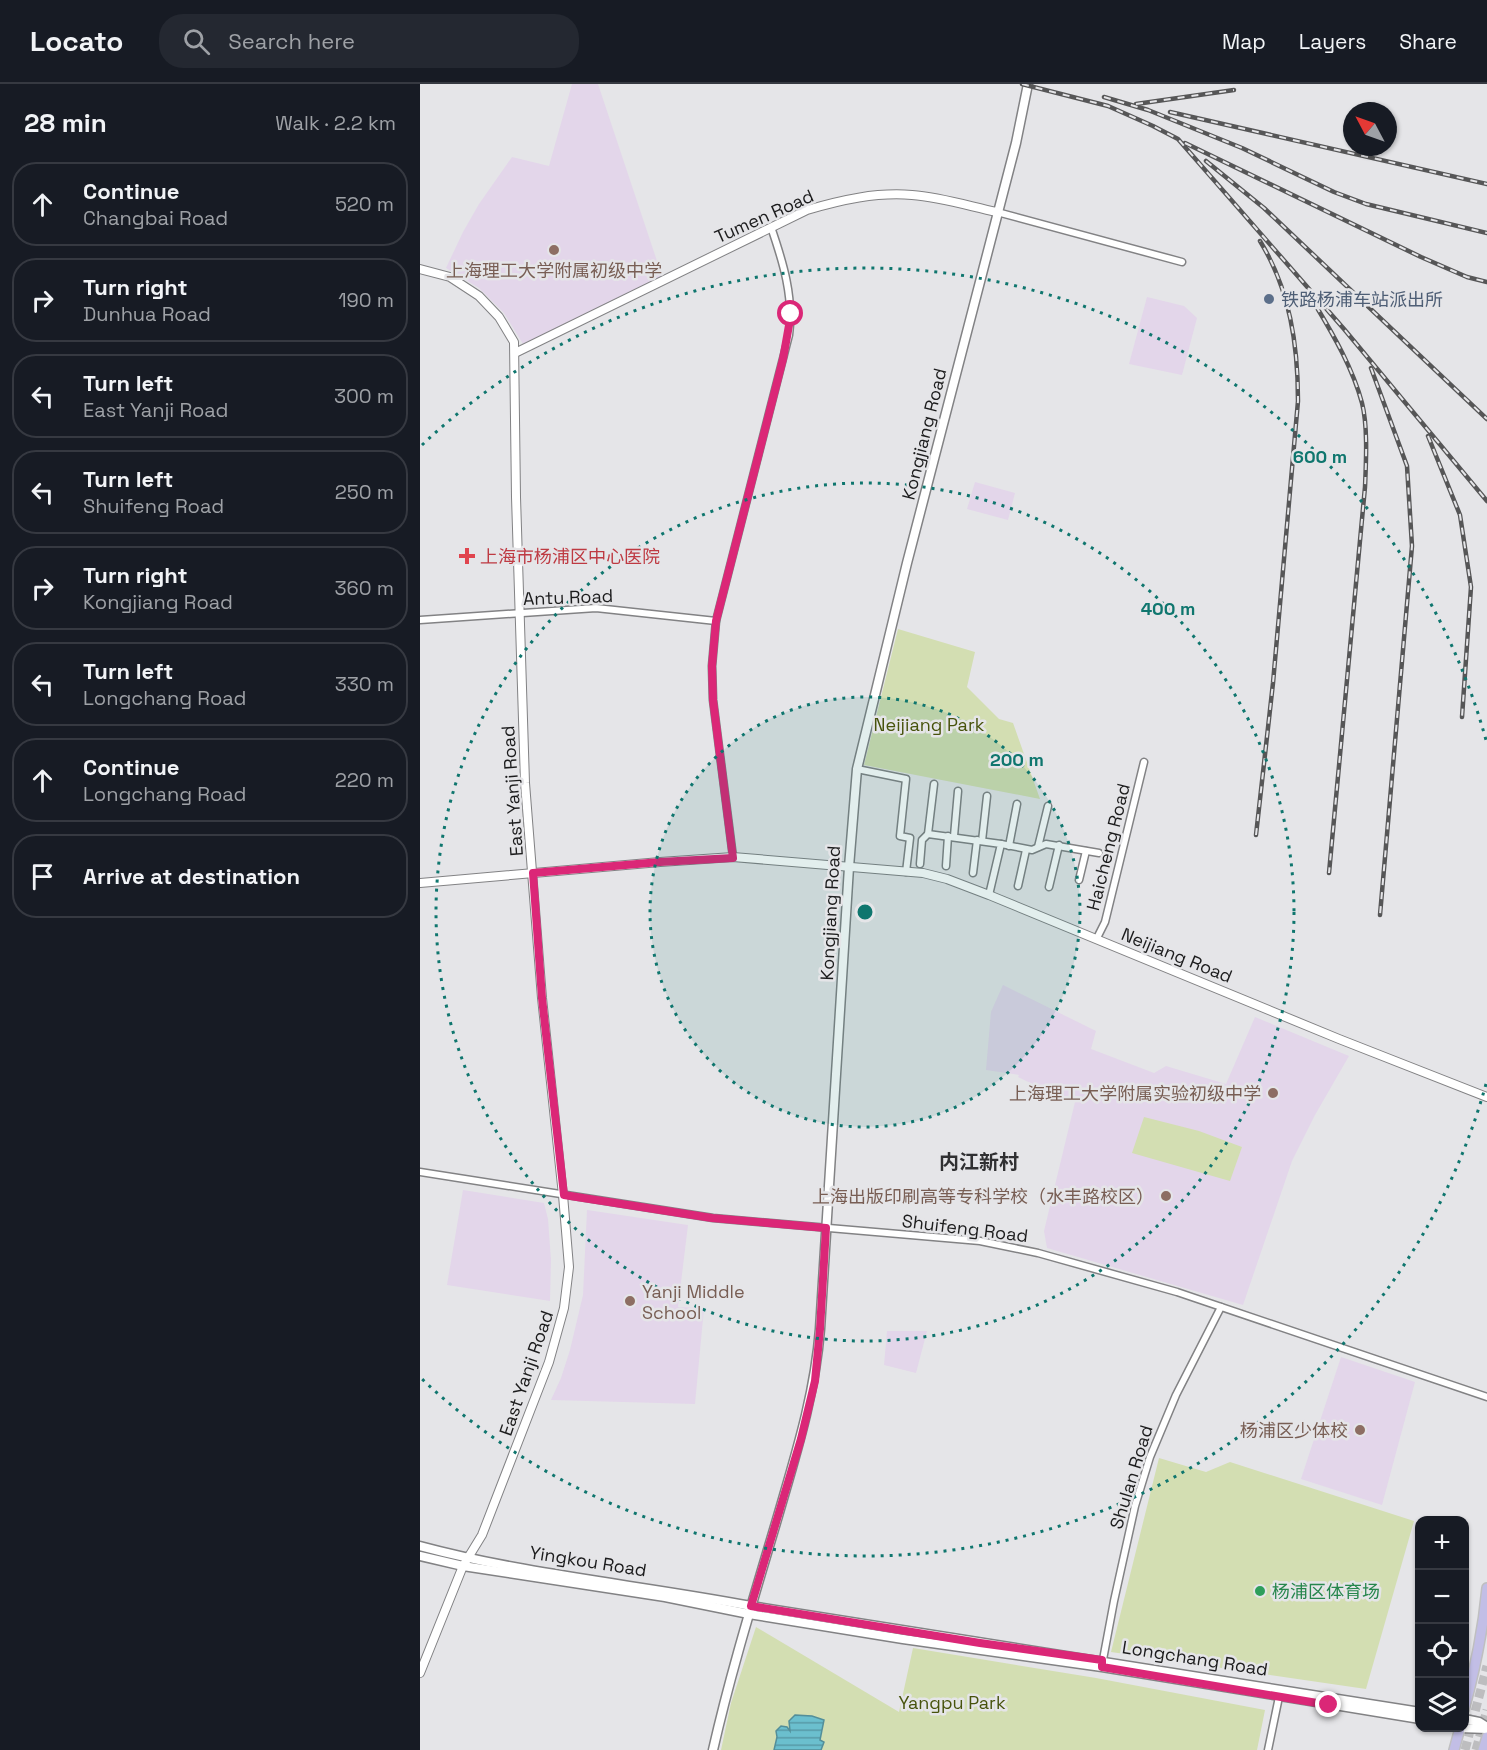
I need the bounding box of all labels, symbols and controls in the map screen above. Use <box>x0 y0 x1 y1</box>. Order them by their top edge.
search box <box>159 14 579 68</box>
text: Locato <box>30 23 123 59</box>
icon: search <box>180 25 213 58</box>
text: Search here <box>228 27 355 55</box>
text: Map <box>1222 28 1266 55</box>
text: Layers <box>1299 28 1366 55</box>
text: Share <box>1399 28 1457 55</box>
north arrow <box>1343 102 1397 156</box>
text: 28 min <box>24 106 107 140</box>
text: Walk · 2.2 km <box>275 110 396 136</box>
text: Continue <box>83 177 179 205</box>
street label: Tumen Road <box>711 184 817 248</box>
icon: ahead <box>26 188 59 221</box>
text: 520 m <box>335 191 394 217</box>
text: Changbai Road <box>83 205 228 231</box>
marker: 上海理工大学附属初级中学 <box>547 243 561 257</box>
place label: 上海理工大学附属初级中学 <box>446 259 662 282</box>
text: Turn right <box>83 273 188 301</box>
icon: right <box>26 284 59 317</box>
text: 190 m <box>338 287 394 313</box>
place label: 铁路杨浦车站派出所 <box>1281 288 1443 311</box>
marker: 铁路杨浦车站派出所 <box>1262 292 1276 306</box>
route start <box>777 300 803 326</box>
text: Dunhua Road <box>83 301 211 327</box>
street label: Kongjiang Road <box>897 366 951 502</box>
text: Turn left <box>83 369 173 397</box>
icon: left <box>26 380 59 413</box>
text: 300 m <box>334 383 394 409</box>
text: East Yanji Road <box>83 397 228 423</box>
text: 600 m <box>1293 445 1347 468</box>
text: Turn left <box>83 465 173 493</box>
icon: left <box>26 476 59 509</box>
text: 250 m <box>335 479 394 505</box>
text: Shuifeng Road <box>83 493 224 519</box>
place label: 上海市杨浦区中心医院 <box>480 545 660 568</box>
marker: 上海市杨浦区中心医院 <box>458 547 476 565</box>
text: Turn right <box>83 561 188 589</box>
icon: right <box>26 572 59 605</box>
text: 360 m <box>335 575 394 601</box>
street label: Antu Road <box>523 584 613 610</box>
text: Kongjiang Road <box>83 589 233 615</box>
text: 400 m <box>1141 597 1195 620</box>
text: Turn left <box>83 657 173 685</box>
icon: left <box>26 668 59 701</box>
text: 330 m <box>335 671 394 697</box>
text: Longchang Road <box>83 685 246 711</box>
park label: Neijiang Park <box>874 713 985 736</box>
street label: East Yanji Road <box>496 725 528 857</box>
text: 200 m <box>990 748 1044 771</box>
text: Continue <box>83 753 179 781</box>
icon: ahead <box>26 764 59 797</box>
text: 220 m <box>335 767 394 793</box>
text: Longchang Road <box>83 781 246 807</box>
street label: Haicheng Road <box>1081 781 1135 913</box>
street label: Kongjiang Road <box>815 845 845 981</box>
icon: arrive <box>26 860 59 893</box>
text: Arrive at destination <box>83 862 300 890</box>
centre of rings <box>855 902 875 922</box>
street label: Neijiang Road <box>1118 922 1236 988</box>
place label: 上海理工大学附属实验初级中学 <box>1009 1082 1261 1105</box>
marker: 上海理工大学附属实验初级中学 <box>1266 1086 1280 1100</box>
district label: 内江新村 <box>939 1149 1019 1175</box>
place label: 上海出版印刷高等专科学校（水丰路校区） <box>812 1185 1154 1208</box>
marker: 上海出版印刷高等专科学校（水丰路校区） <box>1159 1189 1173 1203</box>
street label: Shuifeng Road <box>901 1209 1029 1247</box>
place label: Yanji Middle School <box>642 1280 745 1324</box>
marker: Yanji Middle School <box>623 1294 637 1308</box>
street label: East Yanji Road <box>494 1307 558 1439</box>
place label: 杨浦区少体校 <box>1240 1419 1348 1442</box>
street label: Shulan Road <box>1104 1422 1158 1532</box>
marker: 杨浦区少体校 <box>1353 1423 1367 1437</box>
map controls <box>1415 1516 1469 1732</box>
button: + <box>1415 1516 1469 1570</box>
street label: Yingkou Road <box>528 1540 648 1582</box>
button: − <box>1415 1570 1469 1624</box>
place label: 杨浦区体育场 <box>1272 1580 1380 1603</box>
marker: 杨浦区体育场 <box>1253 1584 1267 1598</box>
button: locate <box>1415 1624 1469 1678</box>
street label: Longchang Road <box>1121 1635 1269 1681</box>
button: layers <box>1415 1678 1469 1732</box>
park label: Yangpu Park <box>898 1691 1006 1714</box>
route end <box>1315 1691 1341 1717</box>

